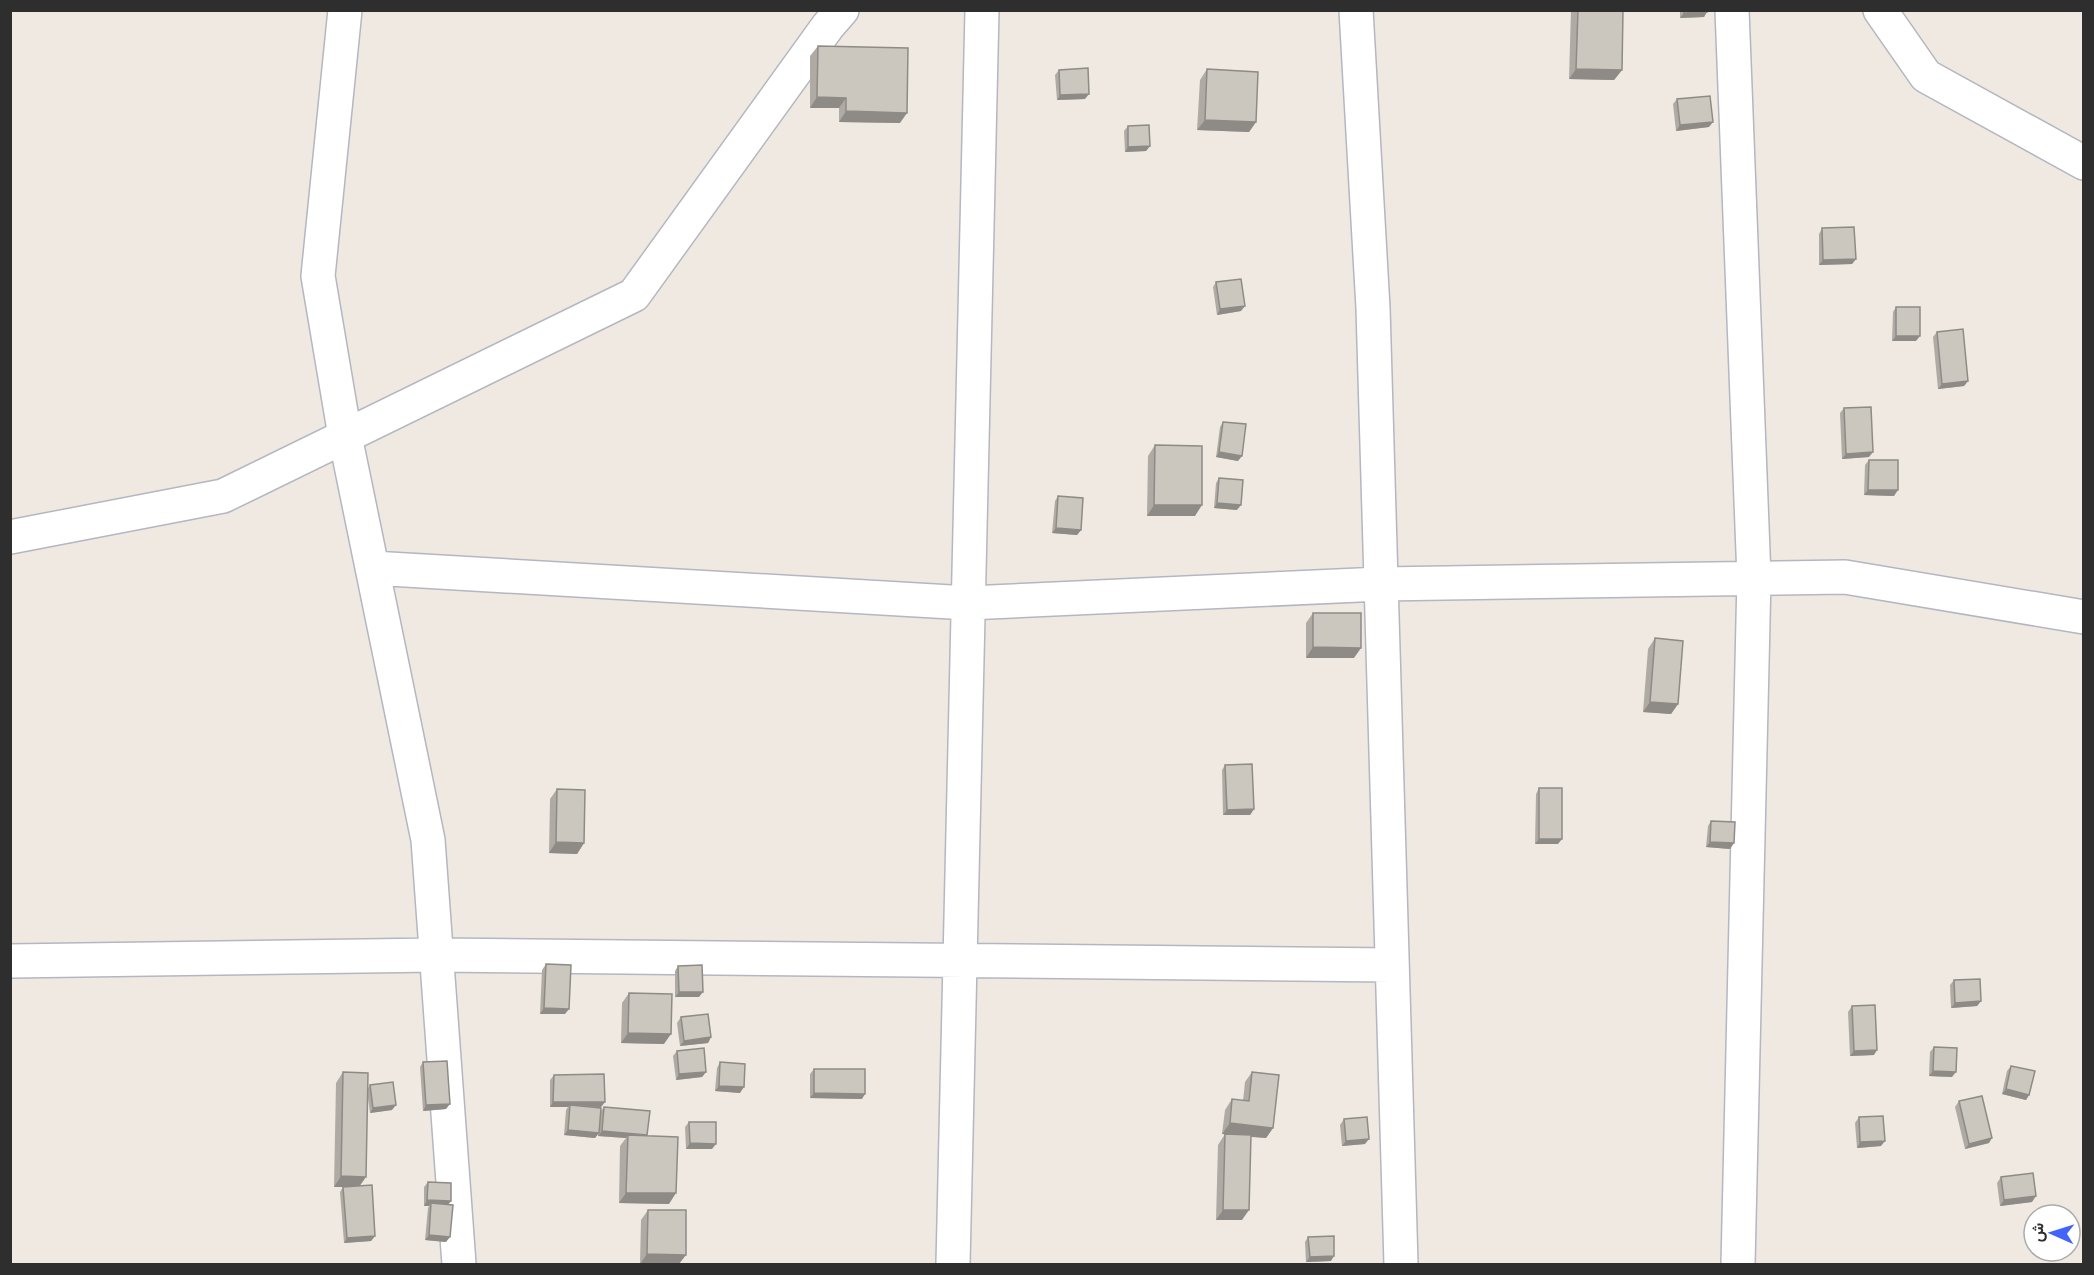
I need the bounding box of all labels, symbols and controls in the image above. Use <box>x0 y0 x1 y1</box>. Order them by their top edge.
north arrow <box>2022 1203 2082 1263</box>
text: ش <box>2028 1222 2048 1242</box>

